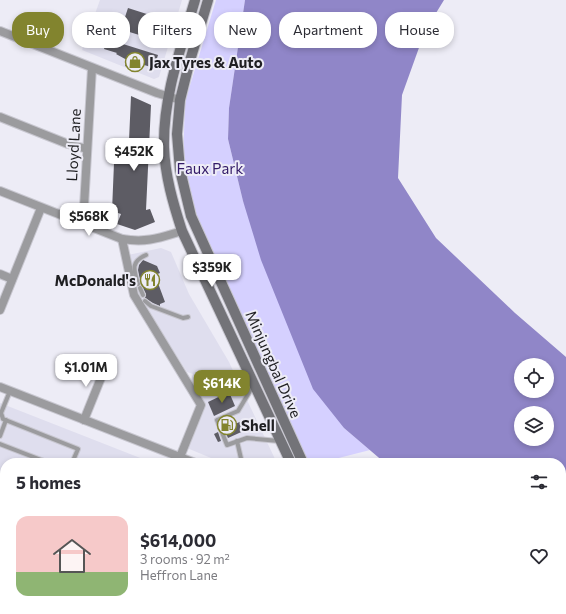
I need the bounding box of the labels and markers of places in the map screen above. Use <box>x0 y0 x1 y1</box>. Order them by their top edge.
shop icon: Jax Tyres & Auto <box>124 51 146 73</box>
place label: Jax Tyres & Auto <box>149 53 263 71</box>
pin: $452K <box>106 138 162 172</box>
pin: $568K <box>61 203 117 237</box>
pin: $359K <box>184 254 240 288</box>
restaurant icon: McDonald's <box>139 269 161 291</box>
place label: McDonald's <box>55 271 136 289</box>
pin: $1.01M <box>53 354 119 388</box>
pin: $614K <box>194 370 250 404</box>
fuel station icon: Shell <box>216 414 238 436</box>
place label: Shell <box>241 416 275 434</box>

